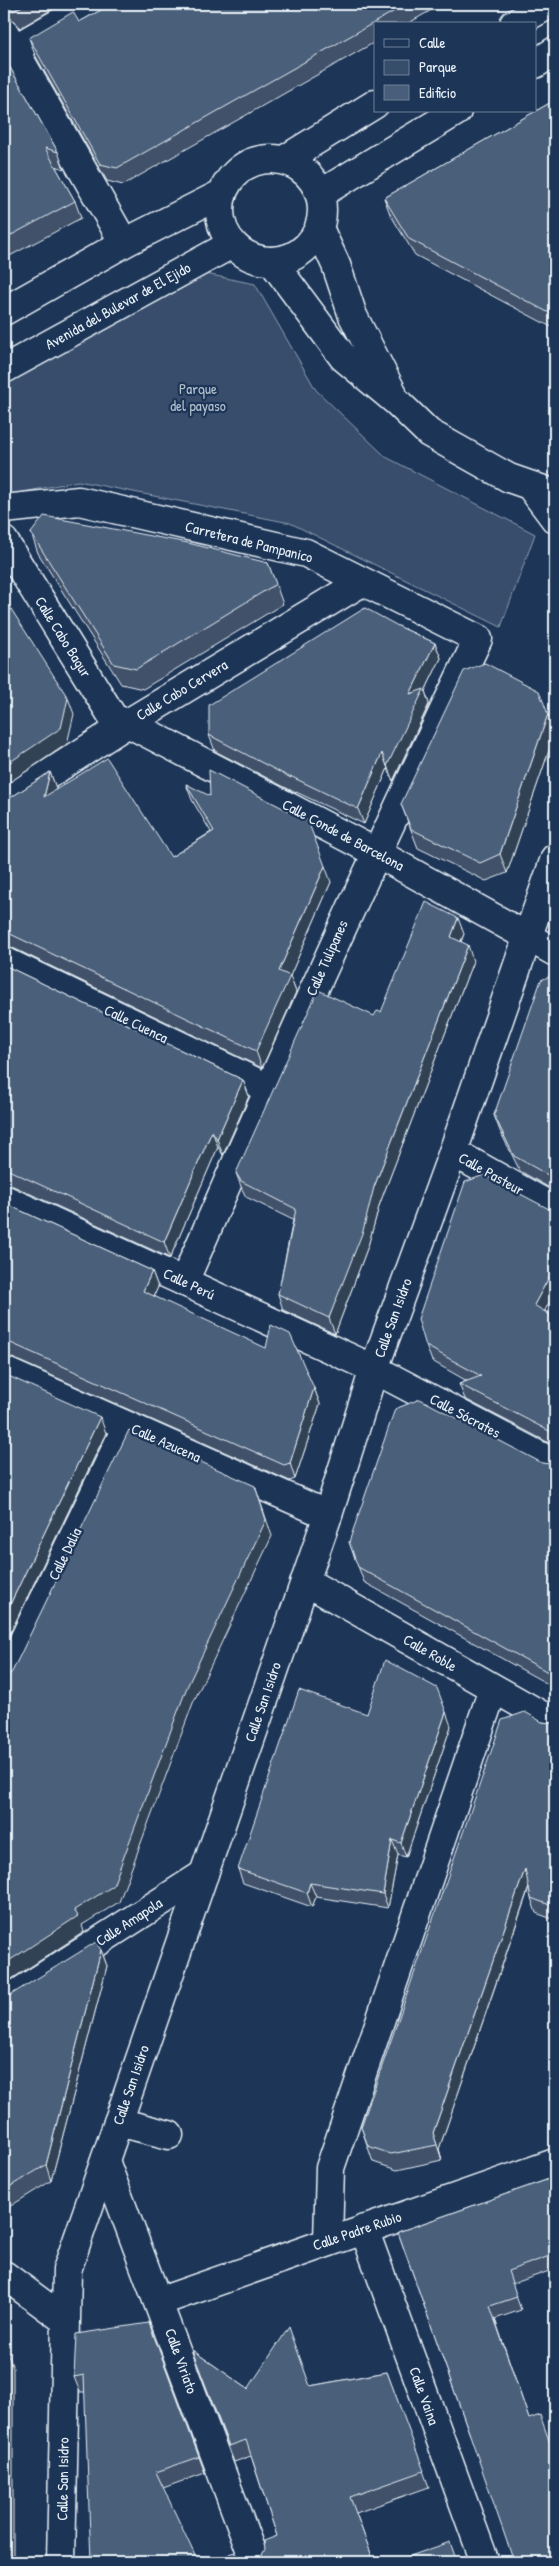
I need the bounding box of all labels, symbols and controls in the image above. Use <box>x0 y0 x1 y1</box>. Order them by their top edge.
legend <box>374 22 536 112</box>
text: Calle <box>419 32 446 53</box>
text: Parque <box>419 56 457 77</box>
text: Edificio <box>419 82 456 103</box>
street label: Avenida del Bulevar de El Ejido <box>41 257 194 354</box>
park label: Parque del payaso <box>170 378 226 416</box>
street label: Carretera de Pampanico <box>183 516 315 568</box>
street label: Calle Cabo Bagur <box>30 592 97 681</box>
street label: Calle Cabo Cervera <box>132 654 232 725</box>
street label: Calle Conde de Barcelona <box>279 794 408 876</box>
street label: Calle Tulipanes <box>300 916 353 999</box>
street label: Calle Cuenca <box>101 999 172 1048</box>
street label: Calle Pasteur <box>455 1147 528 1200</box>
street label: Calle Perú <box>160 1262 219 1305</box>
street label: Calle San Isidro <box>368 1275 417 1361</box>
street label: Calle Sócrates <box>426 1388 504 1443</box>
street label: Calle Azucena <box>128 1418 204 1467</box>
street label: Calle Dalia <box>43 1524 86 1584</box>
street label: Calle Roble <box>399 1629 461 1676</box>
street label: Calle San Isidro <box>239 1659 286 1745</box>
street label: Calle Amapola <box>91 1892 166 1951</box>
street label: Calle San Isidro <box>107 2042 154 2128</box>
street label: Calle Padre Rubio <box>310 2206 404 2256</box>
street label: Calle Viriato <box>160 2325 203 2396</box>
street label: Calle Vaina <box>404 2364 445 2428</box>
street label: Calle San Isidro <box>51 2437 74 2521</box>

